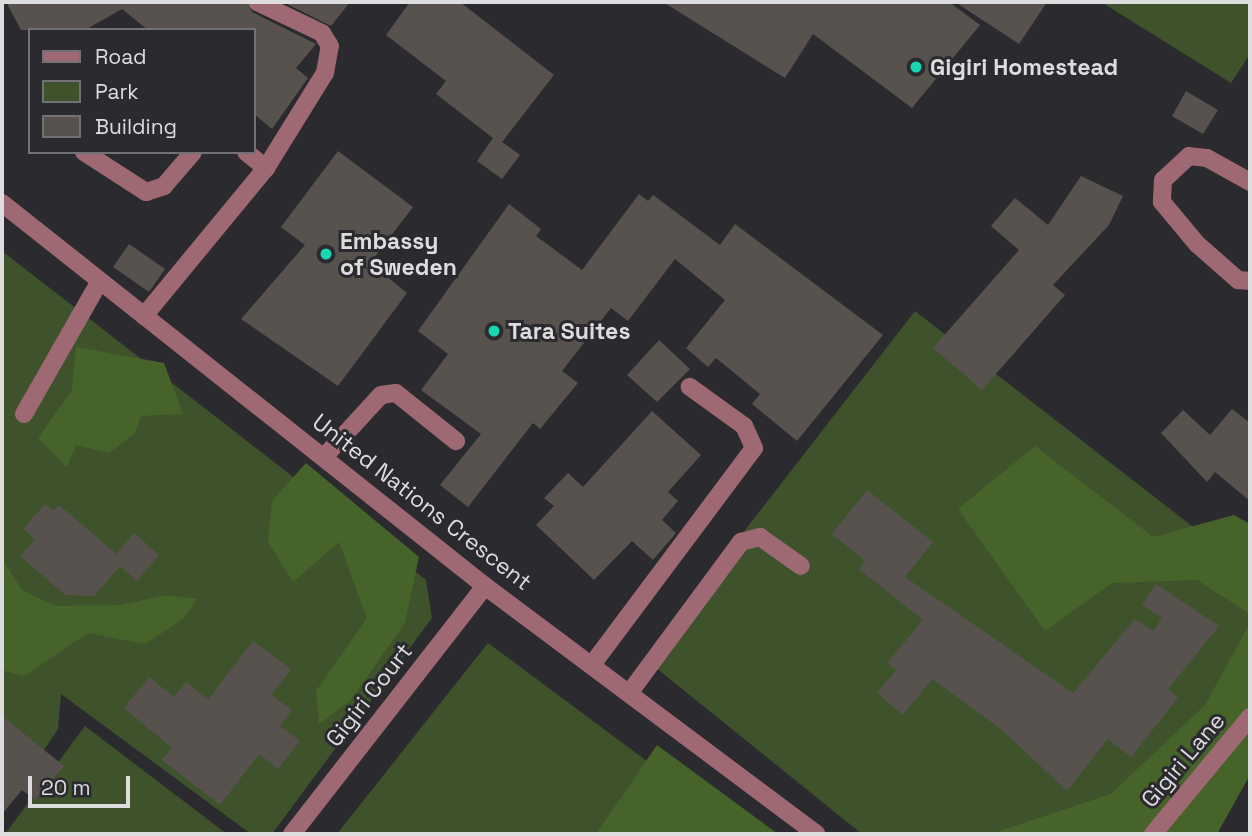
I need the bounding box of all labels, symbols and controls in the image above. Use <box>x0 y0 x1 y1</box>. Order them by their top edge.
legend <box>28 28 256 154</box>
text: Road <box>95 43 147 70</box>
place label: Gigiri Homestead <box>930 53 1118 81</box>
marker: Gigiri Homestead <box>908 59 924 75</box>
text: Park <box>95 78 139 105</box>
text: Building <box>95 113 177 140</box>
place label: Embassy of Sweden <box>340 227 457 281</box>
marker: Embassy of Sweden <box>318 246 334 262</box>
place label: Tara Suites <box>508 317 630 345</box>
marker: Tara Suites <box>486 323 502 339</box>
street label: United Nations Crescent <box>307 408 537 596</box>
street label: Gigiri Court <box>320 638 418 752</box>
street label: Gigiri Lane <box>1135 707 1231 813</box>
scale bar <box>32 762 133 806</box>
text: 20 m <box>41 774 91 801</box>

